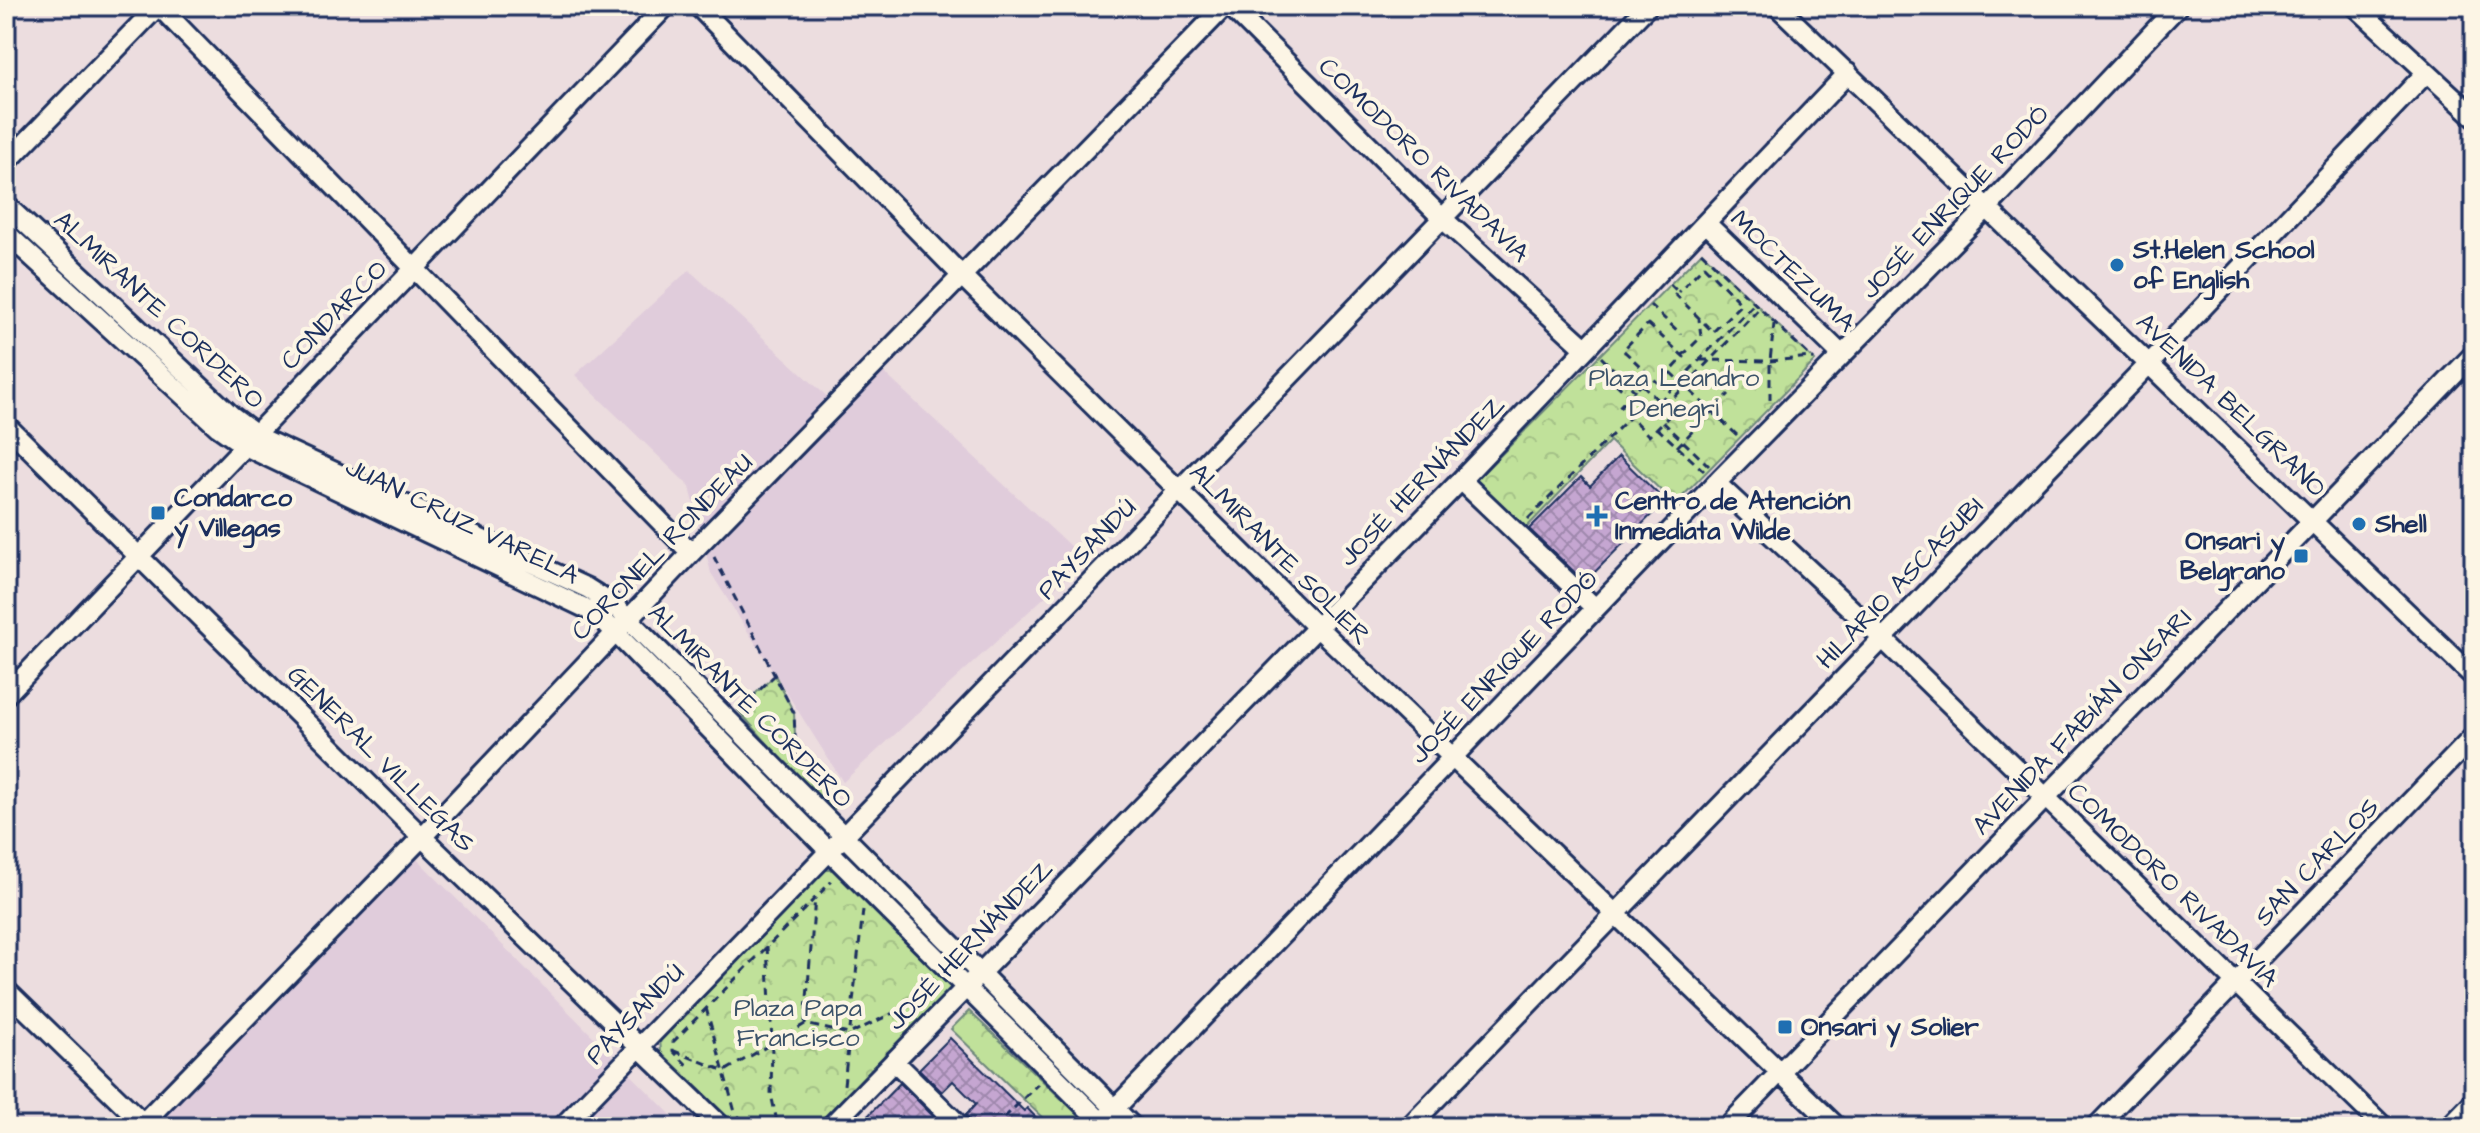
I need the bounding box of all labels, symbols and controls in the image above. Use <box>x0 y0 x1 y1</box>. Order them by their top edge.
street label: COMODORO RIVADAVIA <box>1310 49 1538 271</box>
street label: JOSÉ ENRIQUE RODÓ <box>1853 97 2057 307</box>
street label: MOCTEZUMA <box>1722 202 1864 340</box>
street label: ALMIRANTE CORDERO <box>46 203 272 417</box>
place label: St.Helen School of English <box>2132 232 2315 301</box>
street label: CONDARCO <box>272 252 396 378</box>
marker: St.Helen School of English <box>2108 256 2126 274</box>
street label: AVENIDA BELGRANO <box>2128 305 2334 505</box>
park label: Plaza Leandro Denegri <box>1588 360 1760 428</box>
street label: JOSÉ HERNÁNDEZ <box>1331 387 1513 575</box>
street label: CORONEL RONDEAU <box>563 445 761 649</box>
street label: JUAN CRUZ VARELA <box>339 449 585 593</box>
street label: ALMIRANTE SOLIER <box>1181 455 1379 653</box>
place label: Condarco y Villegas <box>174 480 292 549</box>
place label: Centro de Atención Inmediata Wilde <box>1615 483 1850 549</box>
street label: HILARIO ASCASUBI <box>1808 489 1992 677</box>
street label: PAYSANDÚ <box>1030 490 1144 608</box>
marker: Condarco y Villegas <box>149 504 167 522</box>
marker: Centro de Atención Inmediata Wilde <box>1586 505 1608 527</box>
place label: Shell <box>2374 506 2427 542</box>
marker: Shell <box>2350 515 2368 533</box>
place label: Onsari y Belgrano <box>2180 523 2286 592</box>
marker: Onsari y Belgrano <box>2292 547 2310 565</box>
street label: JOSÉ ENRIQUE RODÓ <box>1402 562 1606 772</box>
street label: ALMIRANTE CORDERO <box>640 596 860 816</box>
street label: AVENIDA FABIÁN ONSARI <box>1964 601 2200 843</box>
street label: GENERAL VILLEGAS <box>279 657 483 861</box>
street label: COMODORO RIVADAVIA <box>2059 774 2287 996</box>
street label: SAN CARLOS <box>2246 790 2388 934</box>
street label: JOSÉ HERNÁNDEZ <box>879 851 1061 1039</box>
street label: PAYSANDÚ <box>578 955 692 1073</box>
park label: Plaza Papa Francisco <box>734 990 862 1056</box>
place label: Onsari y Solier <box>1801 1009 1979 1048</box>
marker: Onsari y Solier <box>1776 1018 1794 1036</box>

